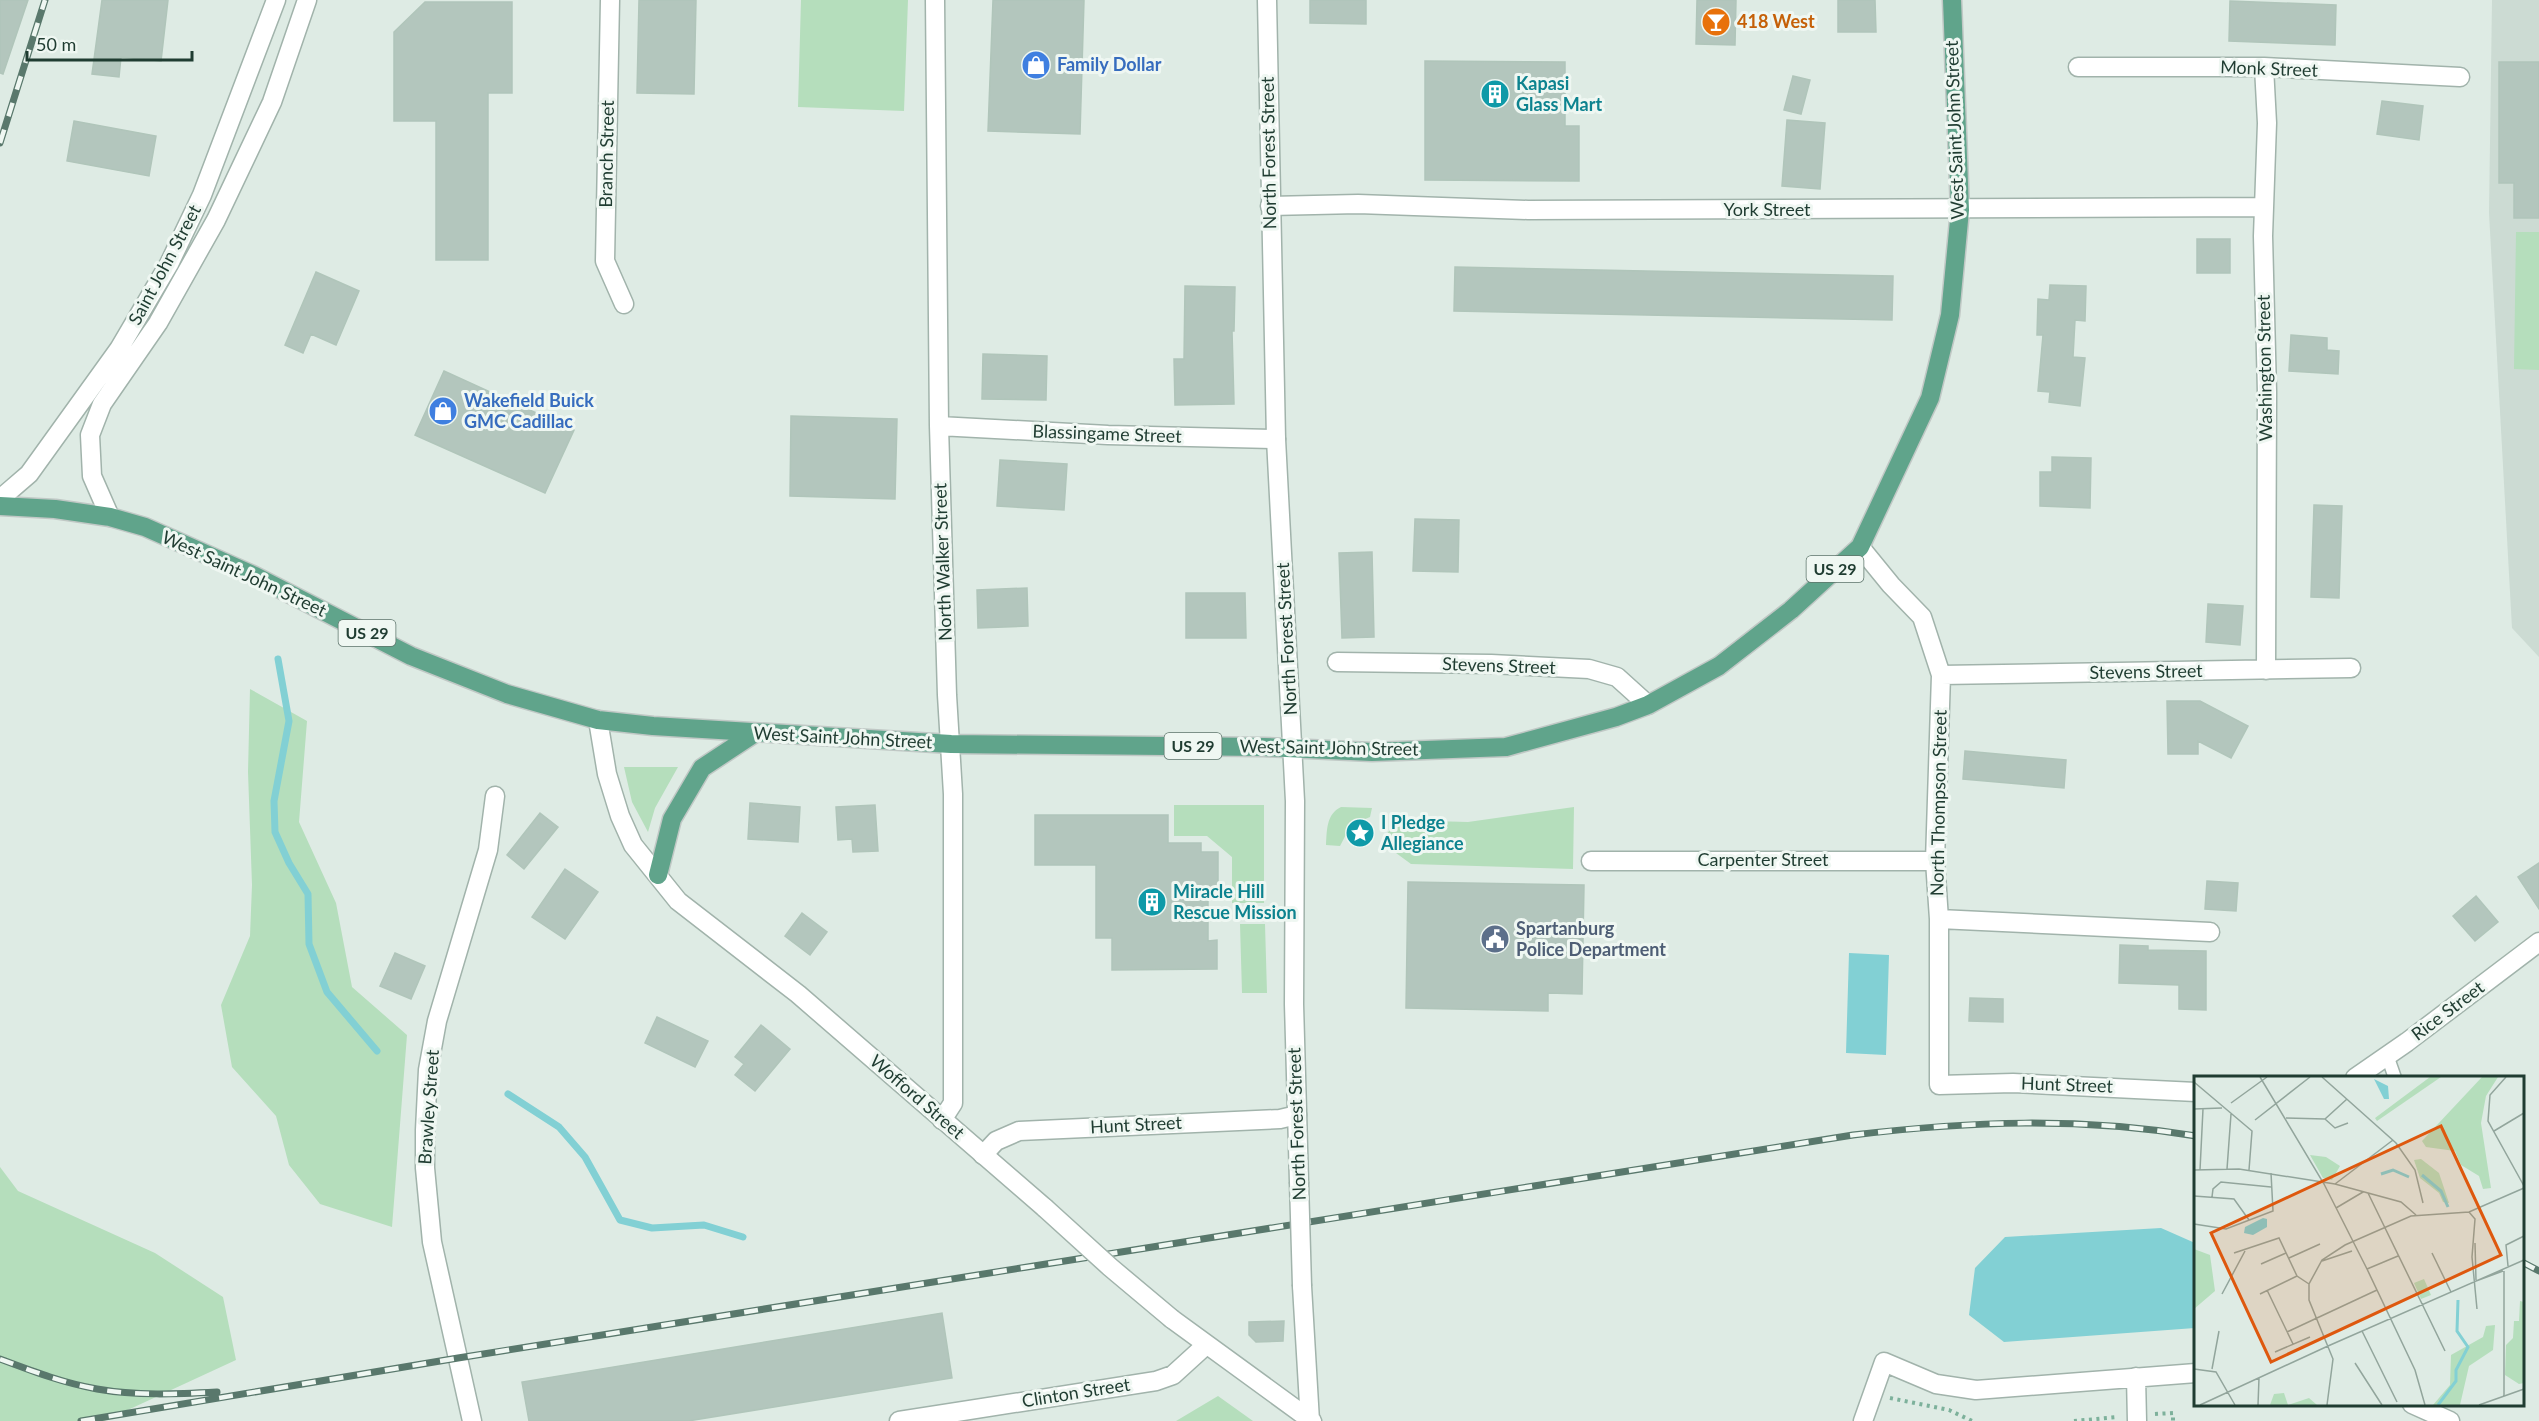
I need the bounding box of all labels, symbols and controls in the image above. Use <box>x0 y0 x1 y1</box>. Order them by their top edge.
bar icon: 418 West <box>1700 6 1732 38</box>
place label: 418 West <box>1737 10 1815 32</box>
scale bar <box>27 24 192 62</box>
text: 50 m <box>36 33 76 55</box>
street label: West Saint John Street <box>1940 40 1968 220</box>
shop icon: Family Dollar <box>1020 49 1052 81</box>
place label: Family Dollar <box>1057 53 1162 75</box>
street label: Monk Street <box>2220 55 2319 81</box>
place label: Kapasi Glass Mart <box>1516 72 1602 115</box>
street label: North Forest Street <box>1256 76 1280 230</box>
building icon: Kapasi Glass Mart <box>1479 78 1511 110</box>
street label: Branch Street <box>594 100 618 208</box>
street label: York Street <box>1723 198 1811 220</box>
street label: Saint John Street <box>123 200 205 328</box>
street label: Washington Street <box>2252 294 2276 442</box>
place label: Wakefield Buick GMC Cadillac <box>464 389 594 432</box>
shop icon: Wakefield Buick GMC Cadillac <box>427 395 459 427</box>
street label: Blassingame Street <box>1032 419 1183 447</box>
street label: North Walker Street <box>928 482 956 641</box>
street label: West Saint John Street <box>159 525 331 621</box>
road number: US 29 <box>1806 556 1864 582</box>
street label: North Forest Street <box>1271 562 1301 716</box>
road number: US 29 <box>338 620 395 646</box>
street label: Stevens Street <box>1442 652 1557 678</box>
street label: Stevens Street <box>2089 659 2203 683</box>
street label: North Thompson Street <box>1925 709 1951 896</box>
street label: West Saint John Street <box>753 721 934 753</box>
road number: US 29 <box>1164 733 1222 759</box>
street label: West Saint John Street <box>1239 734 1419 760</box>
place label: I Pledge Allegiance <box>1380 811 1464 854</box>
place icon: I Pledge Allegiance <box>1344 817 1376 849</box>
street label: Carpenter Street <box>1697 848 1829 870</box>
place label: Miracle Hill Rescue Mission <box>1173 880 1297 923</box>
building icon: Miracle Hill Rescue Mission <box>1136 886 1168 918</box>
place label: Spartanburg Police Department <box>1516 917 1666 960</box>
public building icon: Spartanburg Police Department <box>1479 923 1511 955</box>
street label: Rice Street <box>2407 975 2489 1045</box>
street label: North Forest Street <box>1282 1047 1310 1201</box>
street label: Brawley Street <box>413 1048 443 1165</box>
street label: Wofford Street <box>866 1049 970 1144</box>
street label: Hunt Street <box>2021 1071 2114 1097</box>
inset map <box>2194 1076 2524 1406</box>
street label: Hunt Street <box>1089 1111 1183 1137</box>
street label: Clinton Street <box>1020 1373 1132 1411</box>

